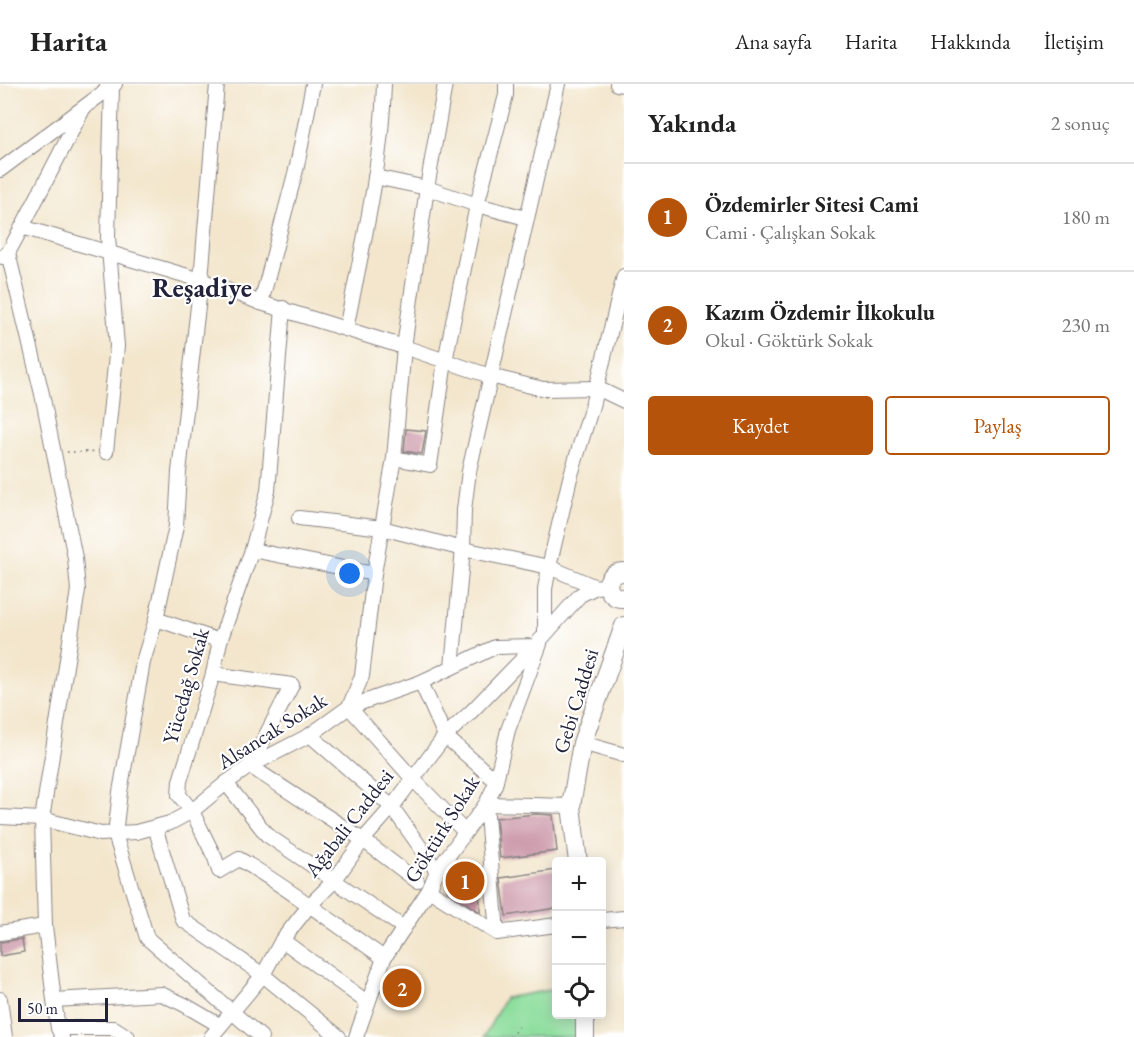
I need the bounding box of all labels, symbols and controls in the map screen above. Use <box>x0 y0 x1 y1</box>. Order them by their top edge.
text: Harita <box>30 23 107 59</box>
text: Ana sayfa <box>735 28 812 55</box>
text: Harita <box>845 28 897 55</box>
text: Hakkında <box>930 28 1011 55</box>
text: İletişim <box>1044 28 1104 55</box>
text: Yakında <box>648 106 736 140</box>
text: 2 sonuç <box>1051 110 1110 136</box>
text: Özdemirler Sitesi Cami <box>705 190 919 219</box>
text: 1 <box>662 204 673 230</box>
text: 180 m <box>1062 204 1110 230</box>
text: Cami · Çalışkan Sokak <box>705 219 876 245</box>
district label: Reşadiye <box>152 270 252 305</box>
text: Kazım Özdemir İlkokulu <box>705 298 935 327</box>
text: 2 <box>662 312 673 338</box>
text: 230 m <box>1062 312 1110 338</box>
text: Okul · Göktürk Sokak <box>705 327 873 353</box>
button: Kaydet <box>648 396 873 455</box>
button: Paylaş <box>885 396 1110 455</box>
your location <box>335 559 364 588</box>
street label: Yücedağ Sokak <box>156 624 215 747</box>
street label: Gebi Caddesi <box>547 645 604 757</box>
street label: Alsancak Sokak <box>211 686 333 776</box>
street label: Ağabali Caddesi <box>297 763 399 883</box>
street label: Göktürk Sokak <box>398 769 486 888</box>
map controls <box>552 857 606 1019</box>
button: + <box>552 857 606 911</box>
pin: 1 <box>446 858 484 904</box>
button: − <box>552 911 606 965</box>
button: locate <box>552 965 606 1019</box>
pin: 2 <box>382 966 422 1010</box>
scale bar <box>18 995 108 1022</box>
text: 50 m <box>27 998 58 1019</box>

